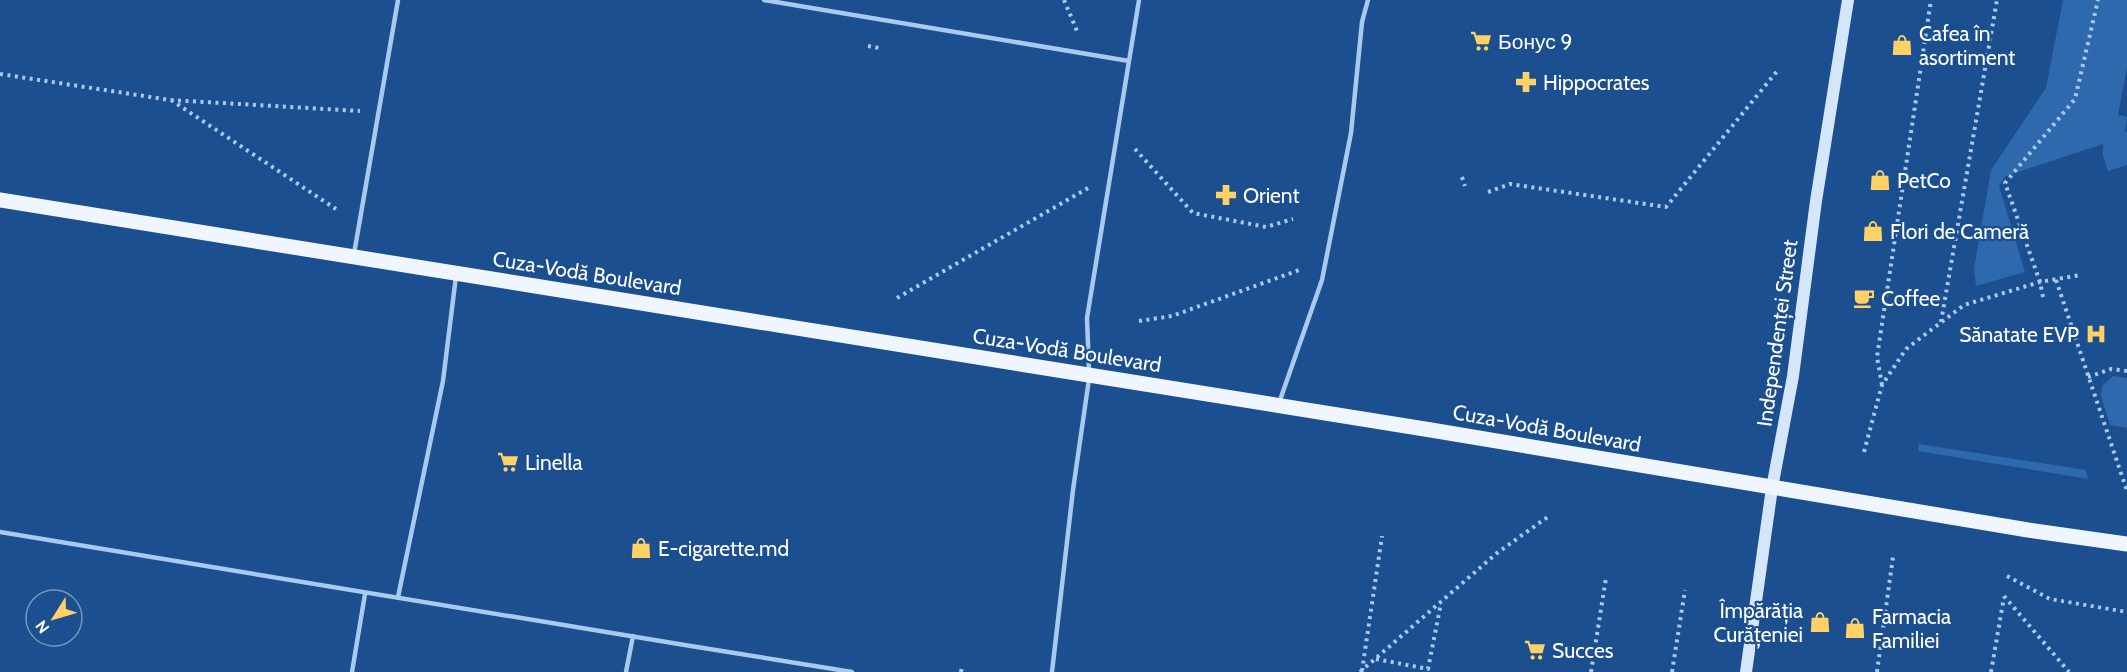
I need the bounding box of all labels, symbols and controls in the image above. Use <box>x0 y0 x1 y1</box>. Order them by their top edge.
place label: Cafea în asortiment <box>1919 21 2015 70</box>
supermarket icon: Бонус 9 <box>1469 29 1493 53</box>
place label: Бонус 9 <box>1498 29 1572 54</box>
shop icon: Cafea în asortiment <box>1890 33 1914 57</box>
pharmacy icon: Hippocrates <box>1514 70 1538 94</box>
place label: Hippocrates <box>1543 70 1650 95</box>
shop icon: PetCo <box>1868 168 1892 192</box>
place label: PetCo <box>1897 168 1951 193</box>
pharmacy icon: Orient <box>1214 183 1238 207</box>
place label: Orient <box>1243 183 1300 208</box>
shop icon: Flori de Cameră <box>1861 219 1885 243</box>
place label: Flori de Cameră <box>1890 219 2029 244</box>
street label: Independenței Street <box>1751 238 1804 428</box>
street label: Cuza-Vodă Boulevard <box>491 246 683 300</box>
cafe icon: Coffee <box>1852 286 1876 310</box>
place label: Coffee <box>1881 286 1941 311</box>
place label: Sănatate EVP <box>1959 322 2079 347</box>
hospital icon: Sănatate EVP <box>2084 322 2108 346</box>
street label: Cuza-Vodă Boulevard <box>971 323 1163 377</box>
street label: Cuza-Vodă Boulevard <box>1451 399 1643 457</box>
supermarket icon: Linella <box>496 450 520 474</box>
place label: Linella <box>525 450 582 475</box>
shop icon: E-cigarette.md <box>629 536 653 560</box>
place label: E-cigarette.md <box>658 536 789 561</box>
north arrow <box>24 588 84 648</box>
place label: Împărăția Curățeniei <box>1714 598 1803 649</box>
place label: Farmacia Familiei <box>1872 604 1951 653</box>
shop icon: Împărăția Curățeniei <box>1808 610 1832 634</box>
text: N <box>31 616 53 637</box>
shop icon: Farmacia Familiei <box>1843 616 1867 640</box>
supermarket icon: Succes <box>1523 638 1547 662</box>
place label: Succes <box>1552 638 1614 663</box>

